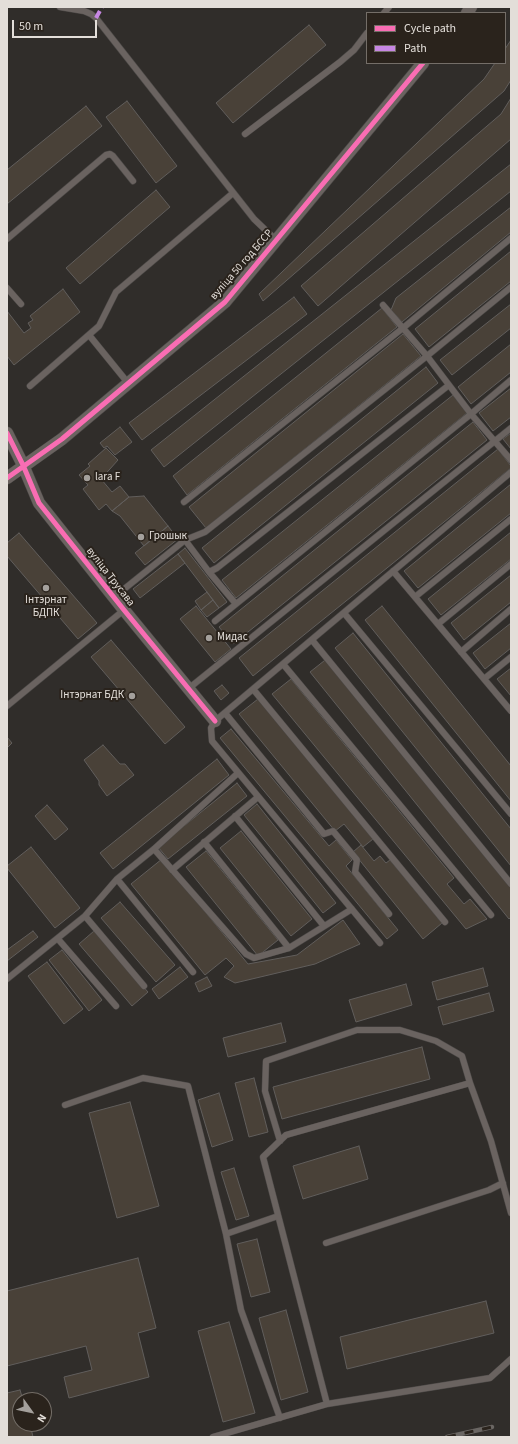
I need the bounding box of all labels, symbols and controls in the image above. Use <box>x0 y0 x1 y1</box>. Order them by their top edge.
scale bar <box>14 12 99 38</box>
legend <box>366 12 506 64</box>
text: 50 m <box>19 18 43 35</box>
text: Cycle path <box>404 20 456 37</box>
text: Path <box>404 40 427 57</box>
street label: вуліца 50 год БССР <box>208 227 276 303</box>
place label: lara F <box>95 471 120 485</box>
marker: lara F <box>82 473 92 483</box>
place label: Грошык <box>149 530 187 544</box>
marker: Грошык <box>136 532 146 542</box>
street label: вуліца Трусава <box>83 545 137 609</box>
marker: Інтэрнат БДПК <box>41 583 51 593</box>
place label: Інтэрнат БДПК <box>25 594 67 620</box>
place label: Мидас <box>217 631 248 645</box>
marker: Мидас <box>204 633 214 643</box>
place label: Інтэрнат БДК <box>60 689 124 703</box>
marker: Інтэрнат БДК <box>127 691 137 701</box>
north arrow <box>12 1392 52 1432</box>
text: N <box>33 1411 50 1425</box>

